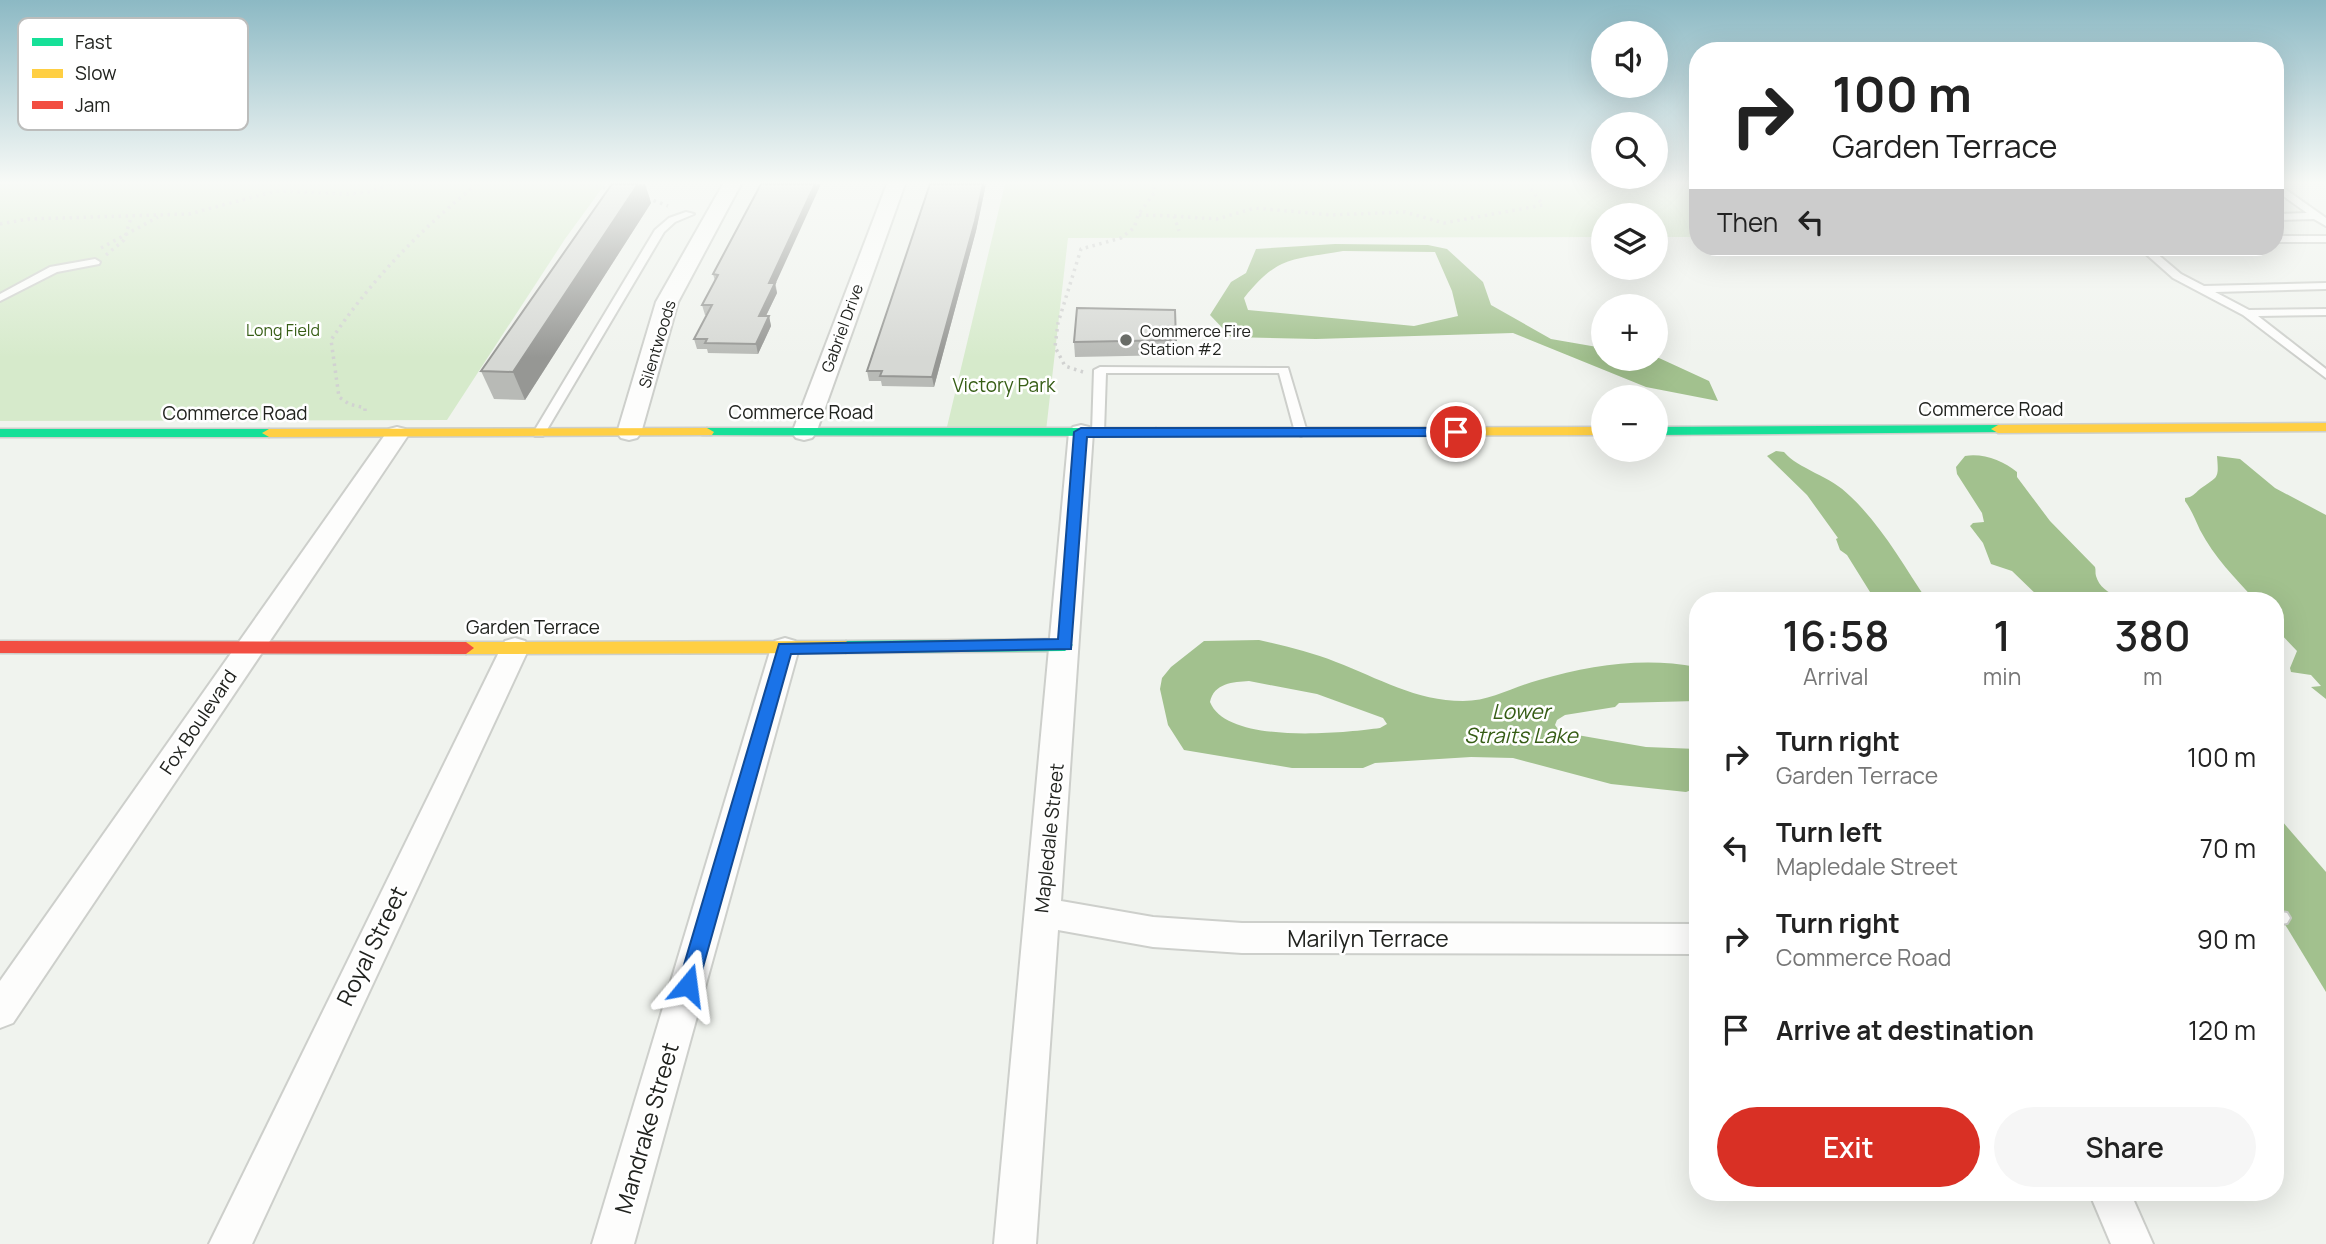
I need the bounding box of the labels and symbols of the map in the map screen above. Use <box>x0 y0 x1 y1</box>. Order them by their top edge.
legend <box>18 18 248 130</box>
text: Fast <box>75 29 112 55</box>
text: Slow <box>75 60 117 86</box>
text: Jam <box>75 92 110 118</box>
street label: Gabriel Drive <box>816 281 868 375</box>
street label: Silentwoods <box>633 297 681 391</box>
park label: Long Field <box>246 319 320 341</box>
place label: Commerce Fire Station #2 <box>1140 320 1251 360</box>
marker: Commerce Fire Station #2 <box>1118 332 1134 348</box>
park label: Victory Park <box>953 372 1056 398</box>
street label: Commerce Road <box>1919 396 2063 422</box>
street label: Commerce Road <box>729 399 873 425</box>
street label: Commerce Road <box>163 400 307 426</box>
pin <box>1426 402 1486 462</box>
street label: Garden Terrace <box>466 614 600 640</box>
street label: Fox Boulevard <box>153 665 243 779</box>
water label: Lower Straits Lake <box>1464 697 1580 749</box>
street label: Mapledale Street <box>1028 762 1070 914</box>
street label: Royal Street <box>328 880 414 1011</box>
street label: Marilyn Terrace <box>1287 922 1449 954</box>
position arrow <box>651 948 725 1022</box>
street label: Mandrake Street <box>606 1038 686 1217</box>

